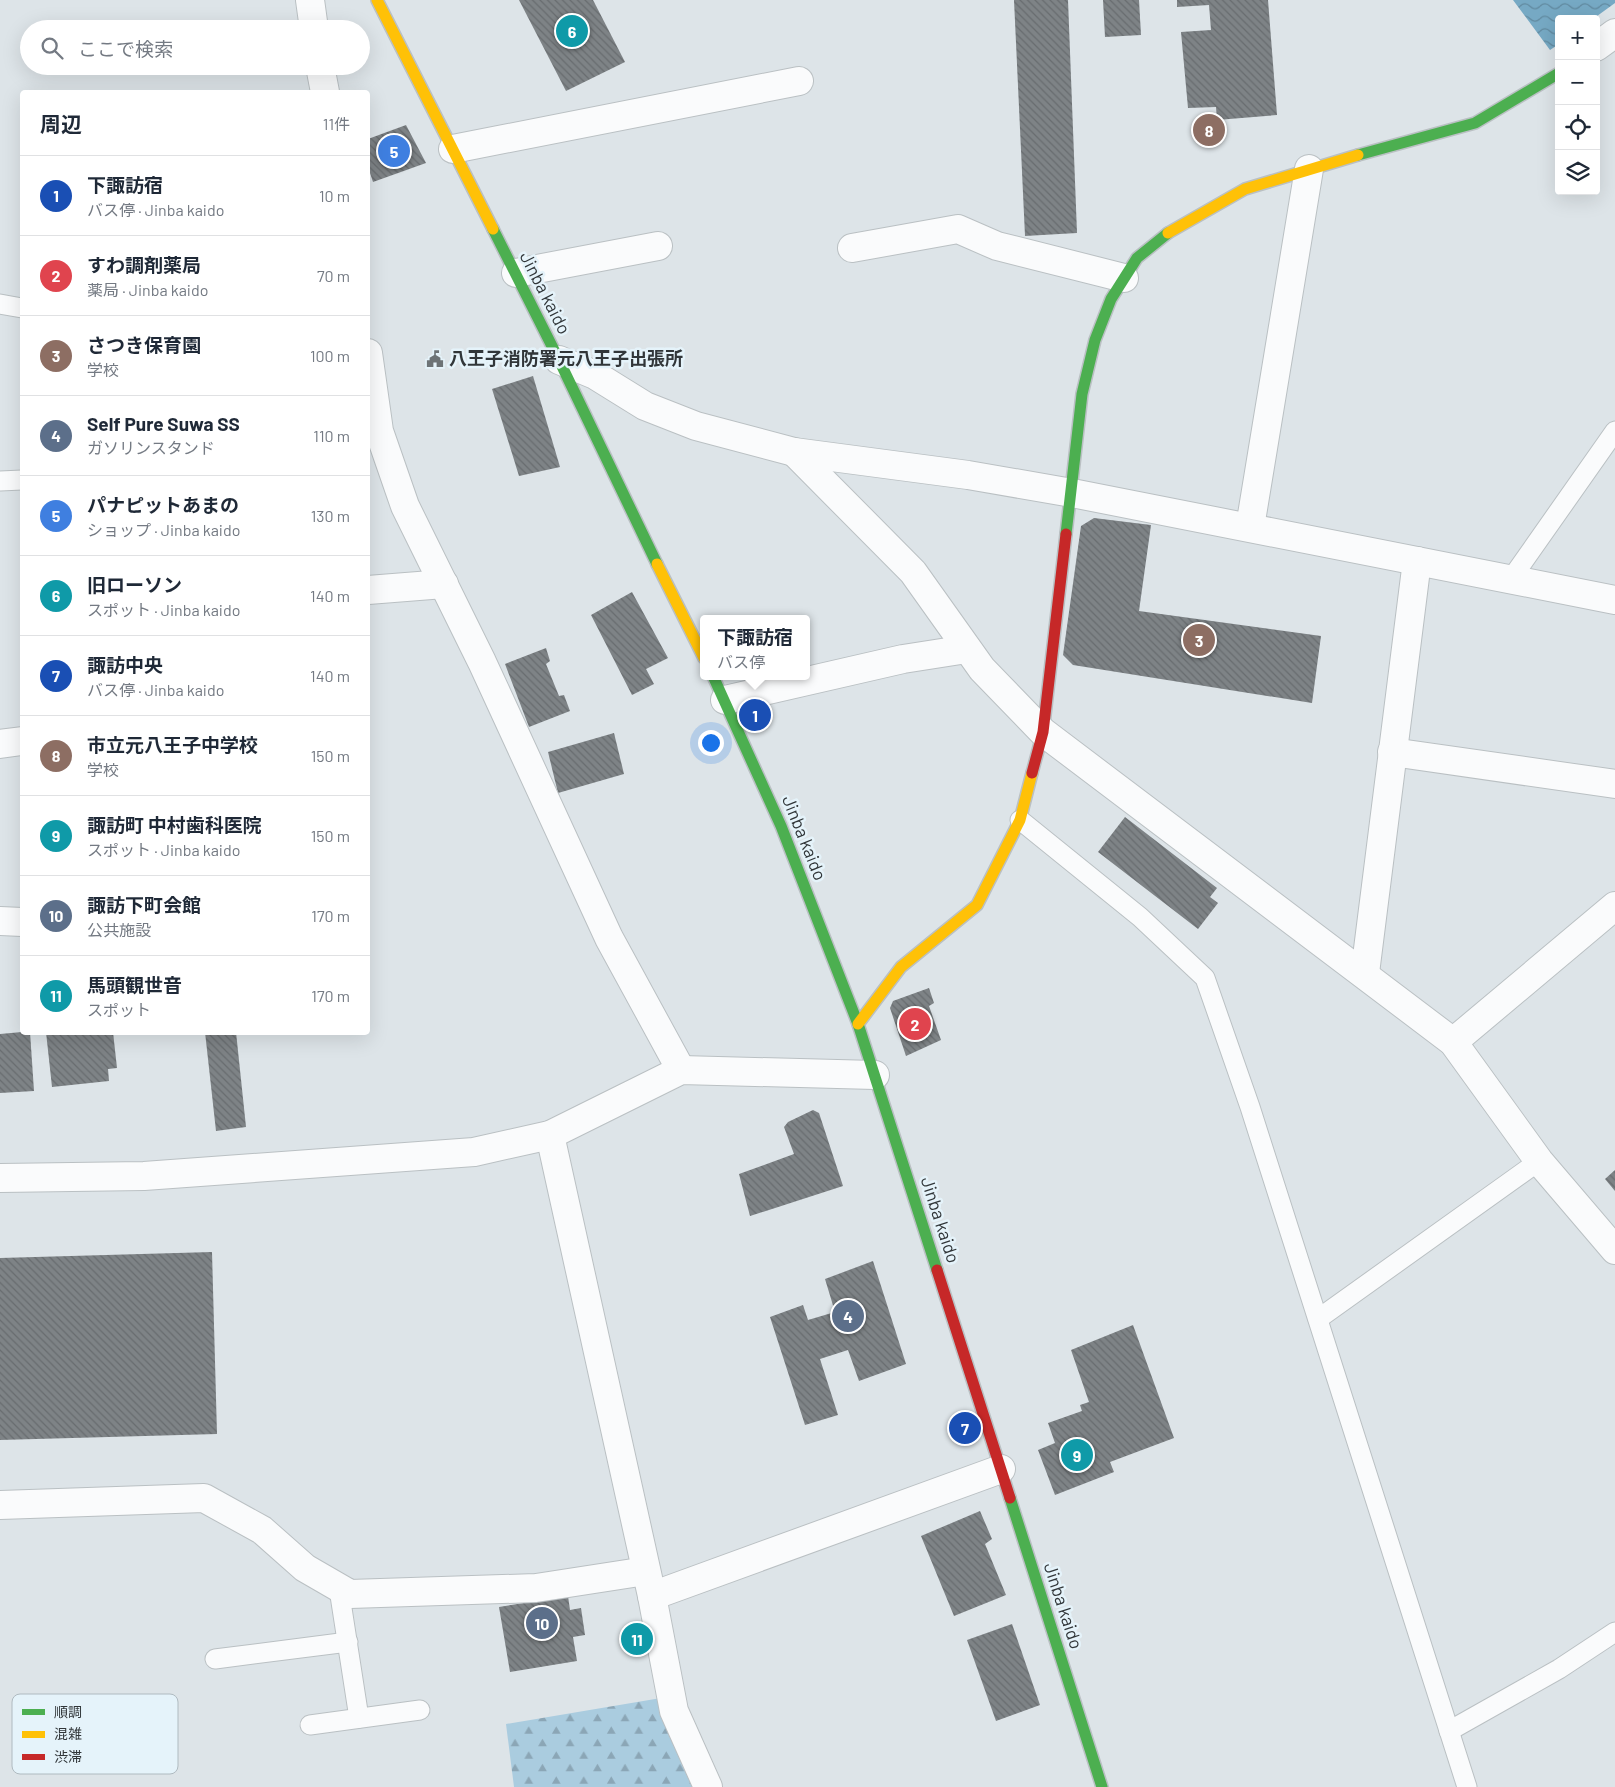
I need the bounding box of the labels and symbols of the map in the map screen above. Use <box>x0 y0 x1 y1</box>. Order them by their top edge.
pin: 6 <box>556 12 588 50</box>
pin: 8 <box>1193 111 1225 149</box>
pin: 5 <box>378 132 410 170</box>
street label: Jinba kaido <box>516 248 576 337</box>
place label: 八王子消防署元八王子出張所 <box>449 347 683 369</box>
public building icon: 八王子消防署元八王子出張所 <box>425 349 445 369</box>
pin: 3 <box>1183 621 1215 659</box>
pin: 1 <box>739 696 771 734</box>
your location <box>698 730 724 756</box>
street label: Jinba kaido <box>778 792 832 883</box>
pin: 2 <box>899 1005 931 1043</box>
street label: Jinba kaido <box>917 1174 965 1266</box>
pin: 4 <box>832 1297 864 1335</box>
pin: 7 <box>949 1409 981 1447</box>
pin: 9 <box>1061 1436 1093 1474</box>
street label: Jinba kaido <box>1040 1560 1088 1652</box>
pin: 10 <box>526 1604 558 1642</box>
pin: 11 <box>621 1620 653 1658</box>
legend <box>12 1694 178 1774</box>
text: 順調 <box>54 1703 82 1720</box>
text: 混雑 <box>54 1725 82 1742</box>
text: 渋滞 <box>54 1748 82 1765</box>

